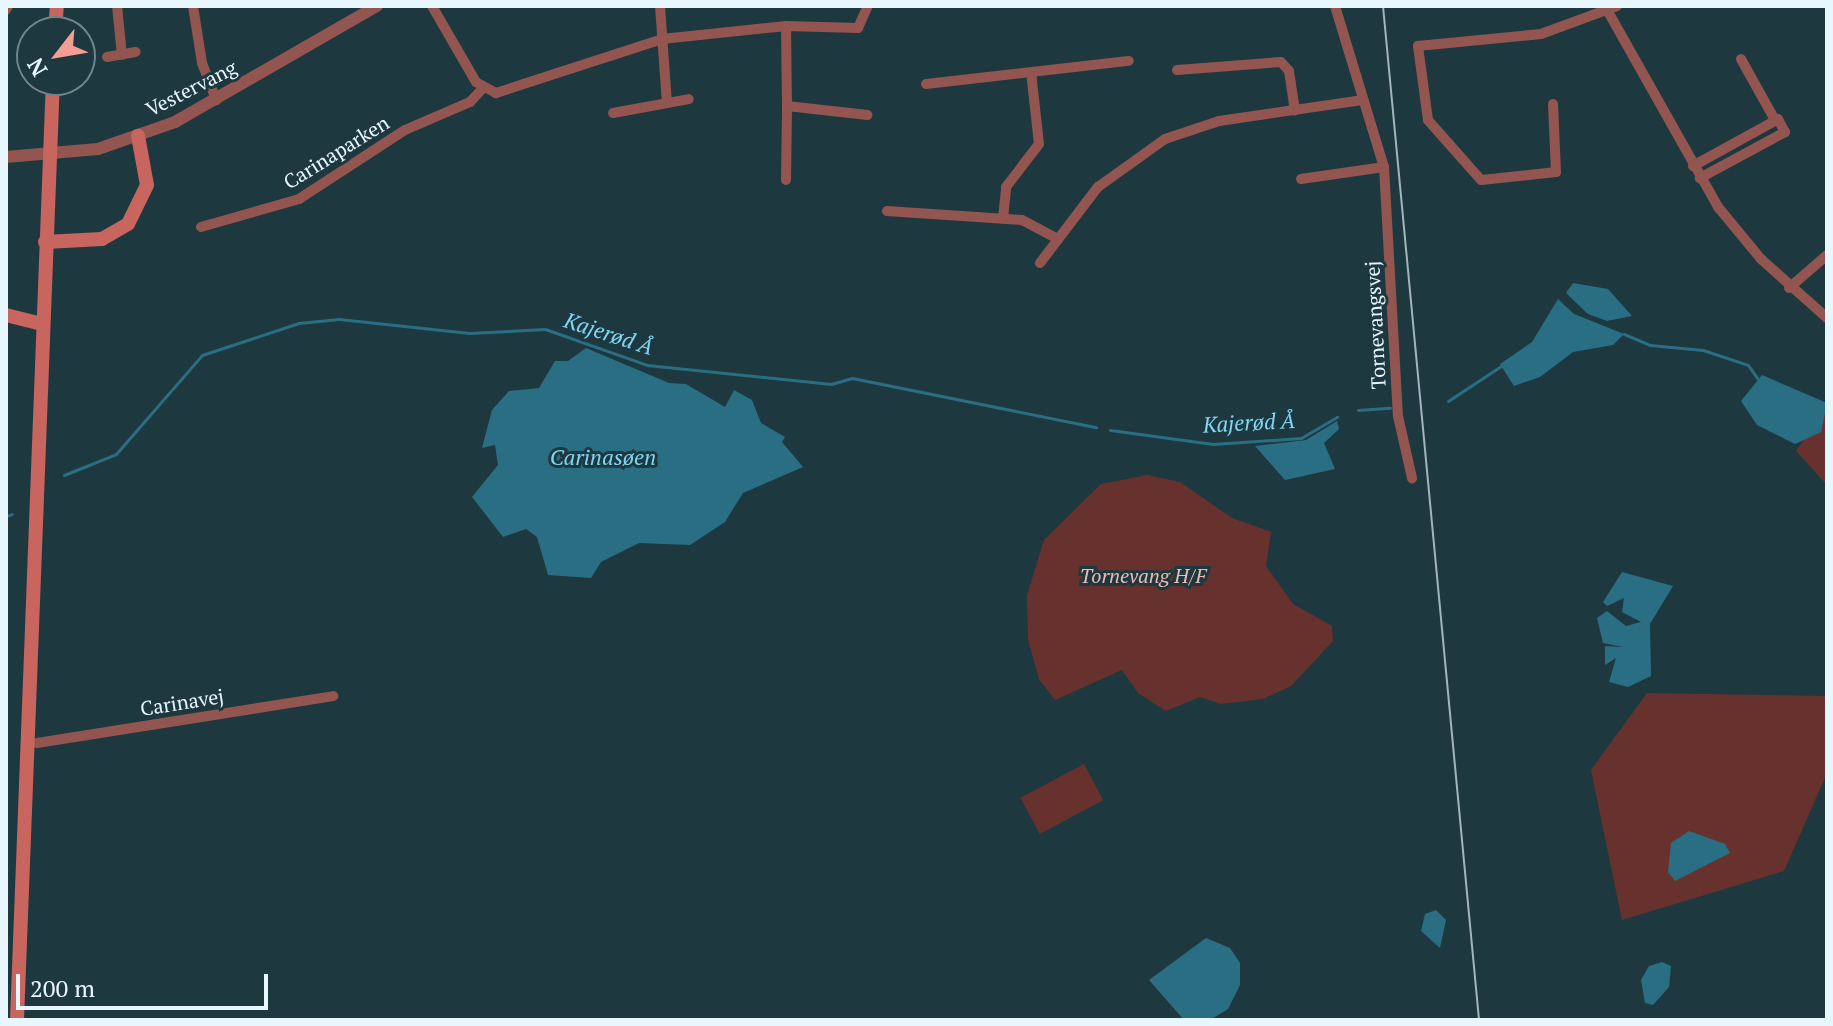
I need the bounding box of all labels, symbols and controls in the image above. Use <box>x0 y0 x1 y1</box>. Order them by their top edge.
north arrow <box>16 16 96 96</box>
text: N <box>20 53 53 82</box>
street label: Vestervang <box>142 55 240 121</box>
street label: Carinaparken <box>279 110 393 194</box>
street label: Tornevangsvej <box>1360 260 1390 390</box>
water label: Kajerød Å <box>561 306 657 360</box>
water label: Kajerød Å <box>1202 406 1296 438</box>
water label: Carinasøen <box>550 444 656 470</box>
park label: Tornevang H/F <box>1080 563 1206 587</box>
street label: Carinavej <box>139 684 225 720</box>
scale bar <box>20 958 272 1008</box>
text: 200 m <box>30 972 95 1004</box>

